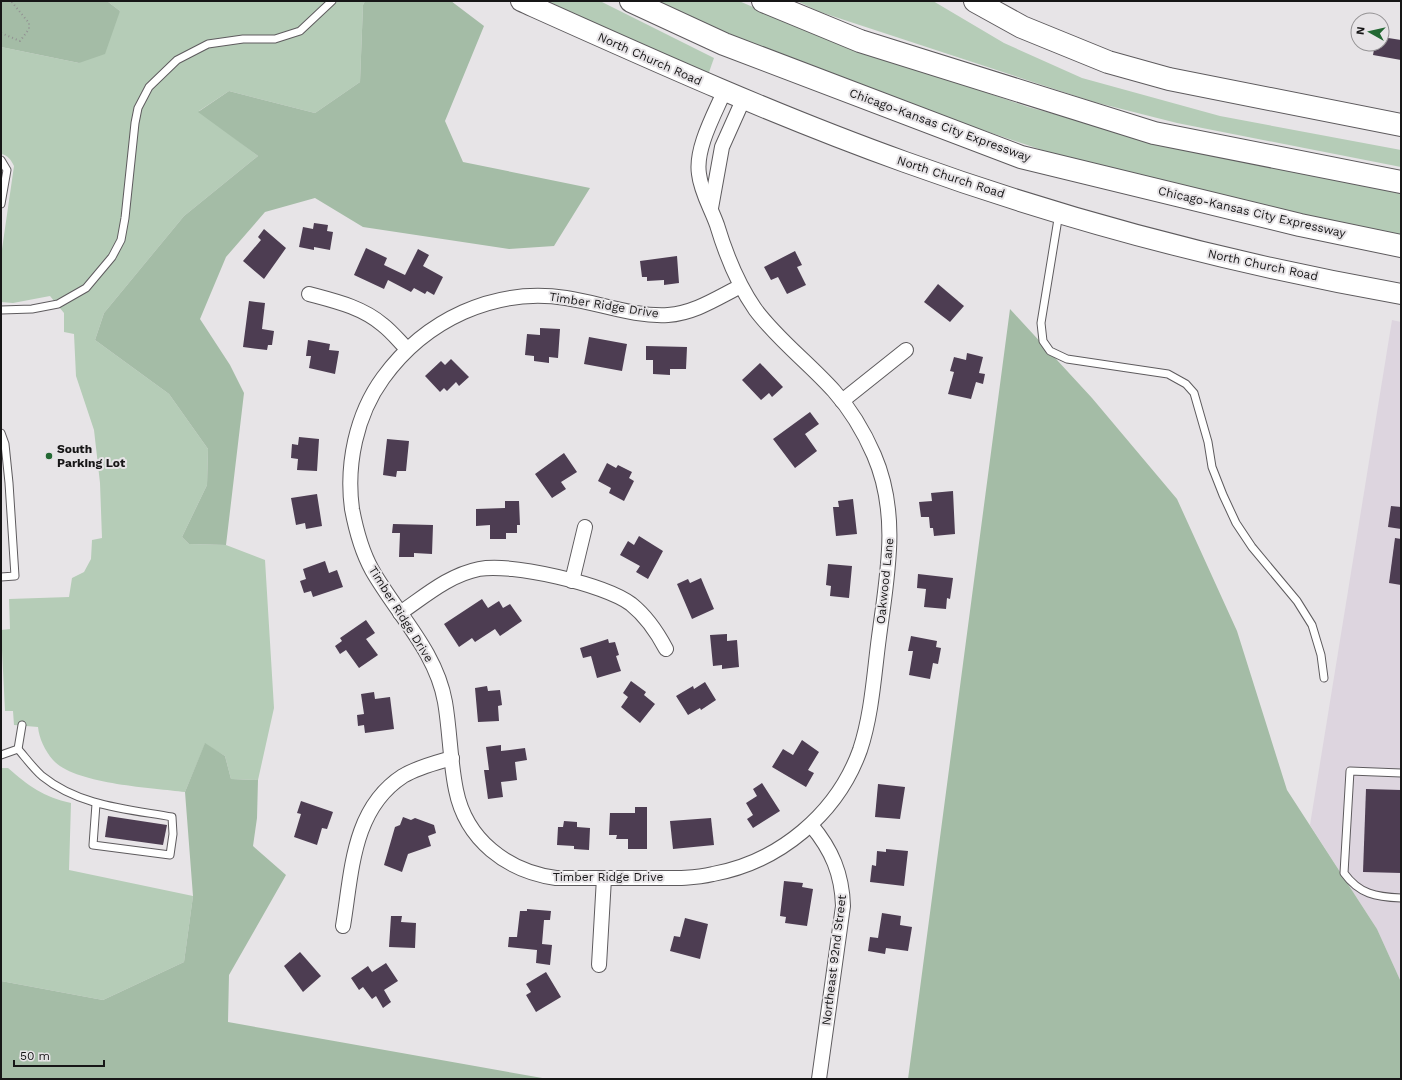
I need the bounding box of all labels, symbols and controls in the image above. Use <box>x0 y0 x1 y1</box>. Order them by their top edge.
north arrow <box>1350 12 1390 52</box>
text: N <box>1354 26 1368 36</box>
street label: North Church Road <box>596 30 704 88</box>
street label: Chicago-Kansas City Expressway <box>847 86 1033 165</box>
street label: North Church Road <box>895 153 1007 201</box>
street label: Chicago-Kansas City Expressway <box>1157 184 1348 241</box>
street label: North Church Road <box>1207 246 1319 284</box>
street label: Timber Ridge Drive <box>548 289 660 321</box>
place label: South Parking Lot <box>57 442 126 470</box>
marker: South Parking Lot <box>44 451 54 461</box>
street label: Oakwood Lane <box>874 537 897 625</box>
street label: Timber Ridge Drive <box>366 563 436 665</box>
street label: Timber Ridge Drive <box>553 870 663 884</box>
street label: Northeast 92nd Street <box>819 894 849 1026</box>
scale bar <box>14 1042 104 1068</box>
text: 50 m <box>20 1049 50 1063</box>

